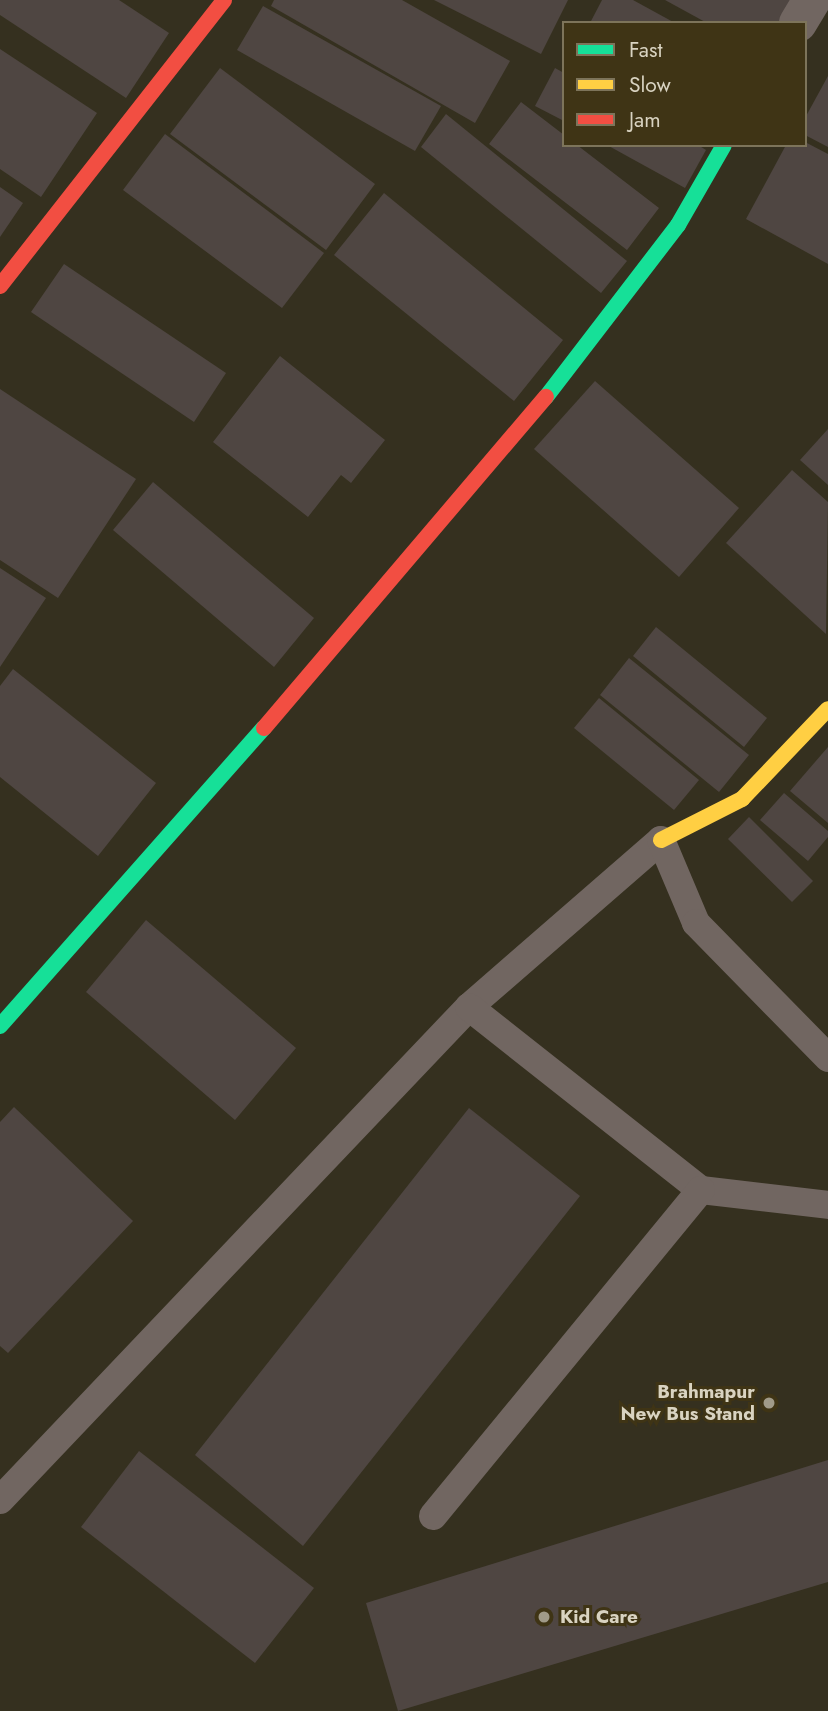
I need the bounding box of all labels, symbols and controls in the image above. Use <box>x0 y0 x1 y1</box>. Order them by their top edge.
legend <box>562 21 807 147</box>
text: Fast <box>629 35 662 65</box>
text: Slow <box>629 70 671 100</box>
text: Jam <box>629 105 661 135</box>
place label: Brahmapur New Bus Stand <box>620 1381 755 1425</box>
marker: Brahmapur New Bus Stand <box>761 1395 777 1411</box>
place label: Kid Care <box>560 1606 638 1628</box>
marker: Kid Care <box>534 1607 554 1627</box>

